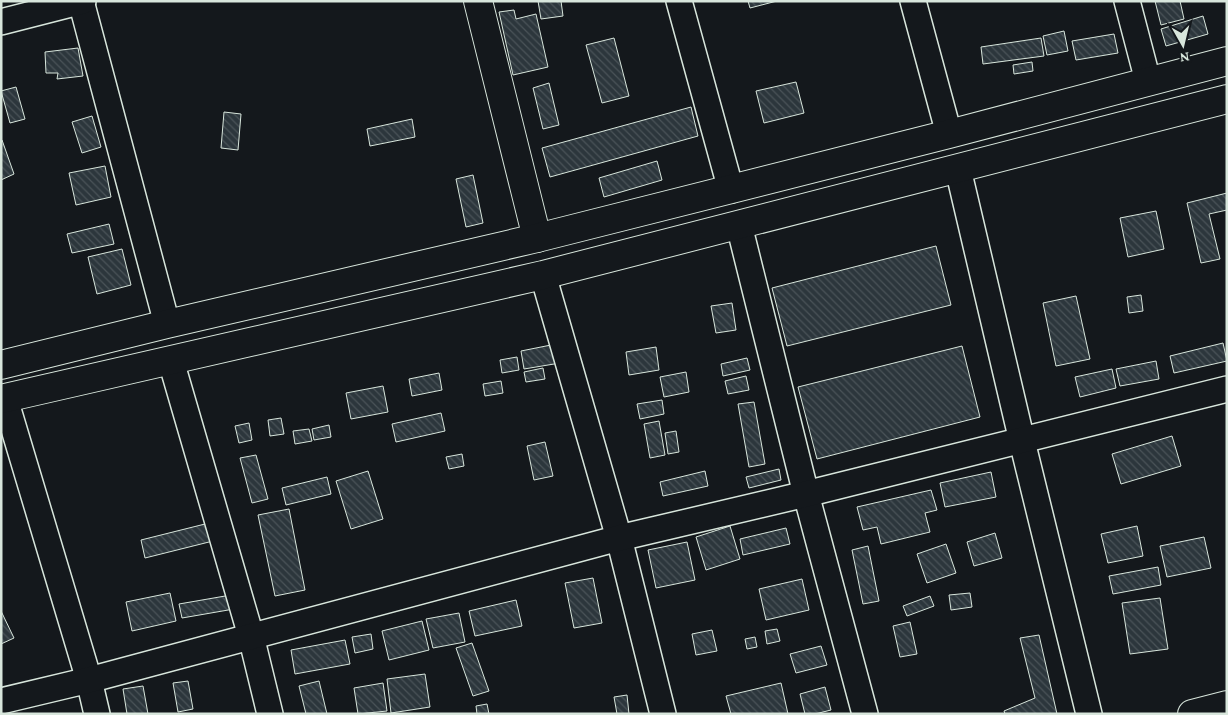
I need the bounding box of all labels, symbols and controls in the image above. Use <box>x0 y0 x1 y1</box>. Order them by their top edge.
north arrow <box>1158 20 1208 70</box>
text: N <box>1179 49 1191 67</box>

